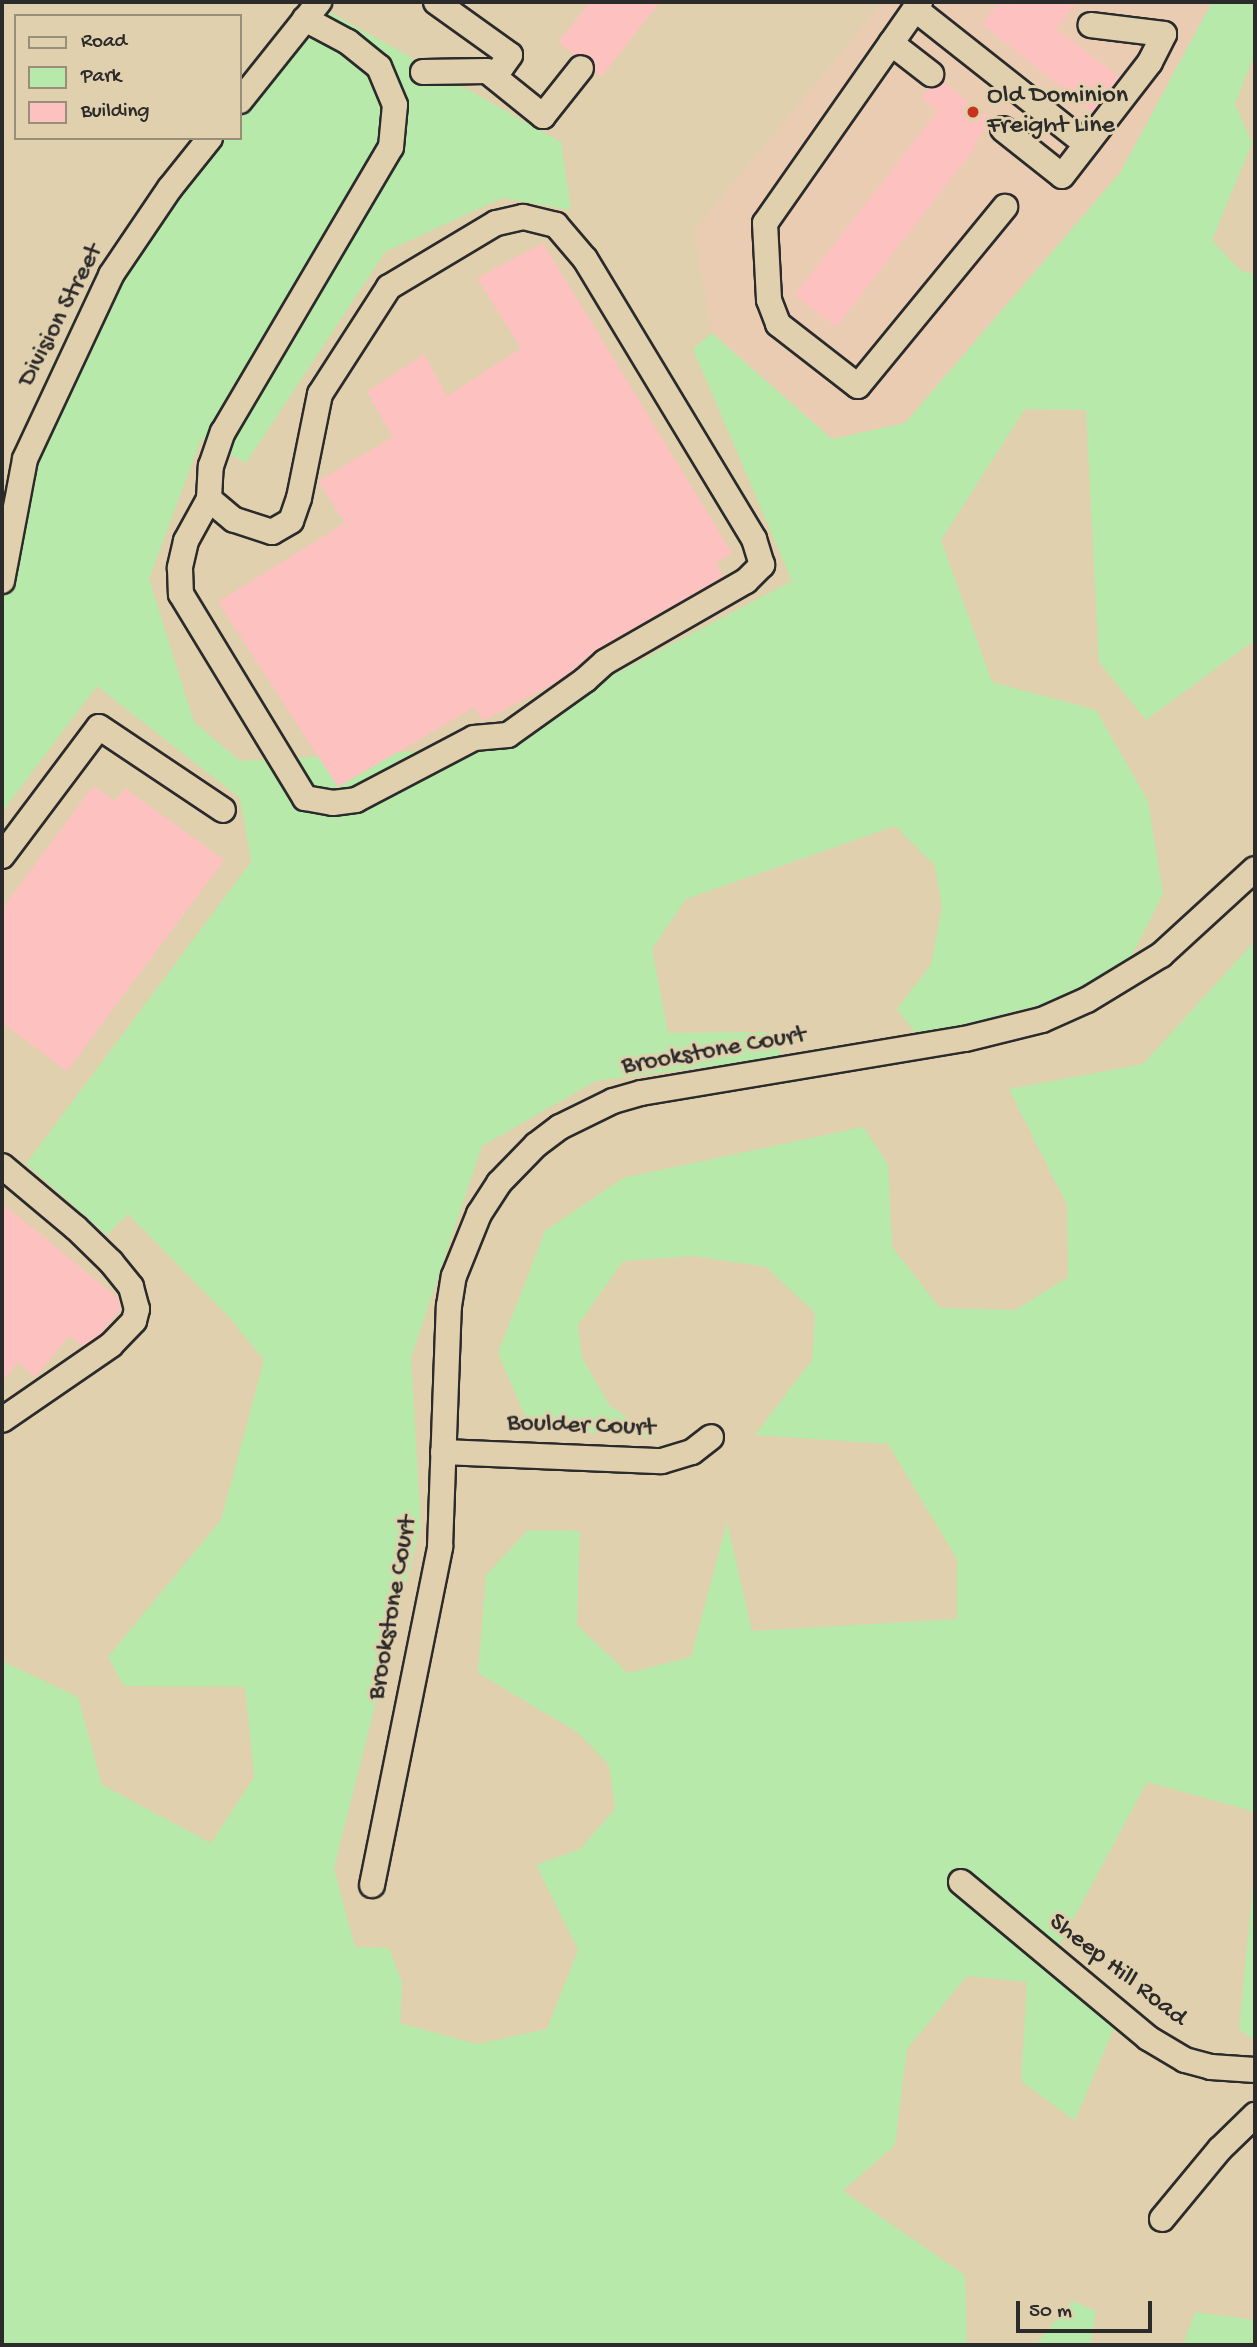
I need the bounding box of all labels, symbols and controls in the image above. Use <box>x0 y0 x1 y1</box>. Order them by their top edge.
legend <box>14 14 242 140</box>
text: Road <box>81 30 127 55</box>
text: Park <box>81 65 121 90</box>
place label: Old Dominion Freight Line <box>987 81 1128 142</box>
text: Building <box>81 100 150 125</box>
marker: Old Dominion Freight Line <box>965 104 981 120</box>
street label: Division Street <box>13 239 111 393</box>
street label: Brookstone Court <box>620 1020 808 1084</box>
street label: Boulder Court <box>506 1409 656 1445</box>
street label: Brookstone Court <box>362 1514 426 1702</box>
street label: Sheep Hill Road <box>1042 1907 1192 2035</box>
scale bar <box>1019 2288 1156 2332</box>
text: 50 m <box>1029 2300 1072 2325</box>

